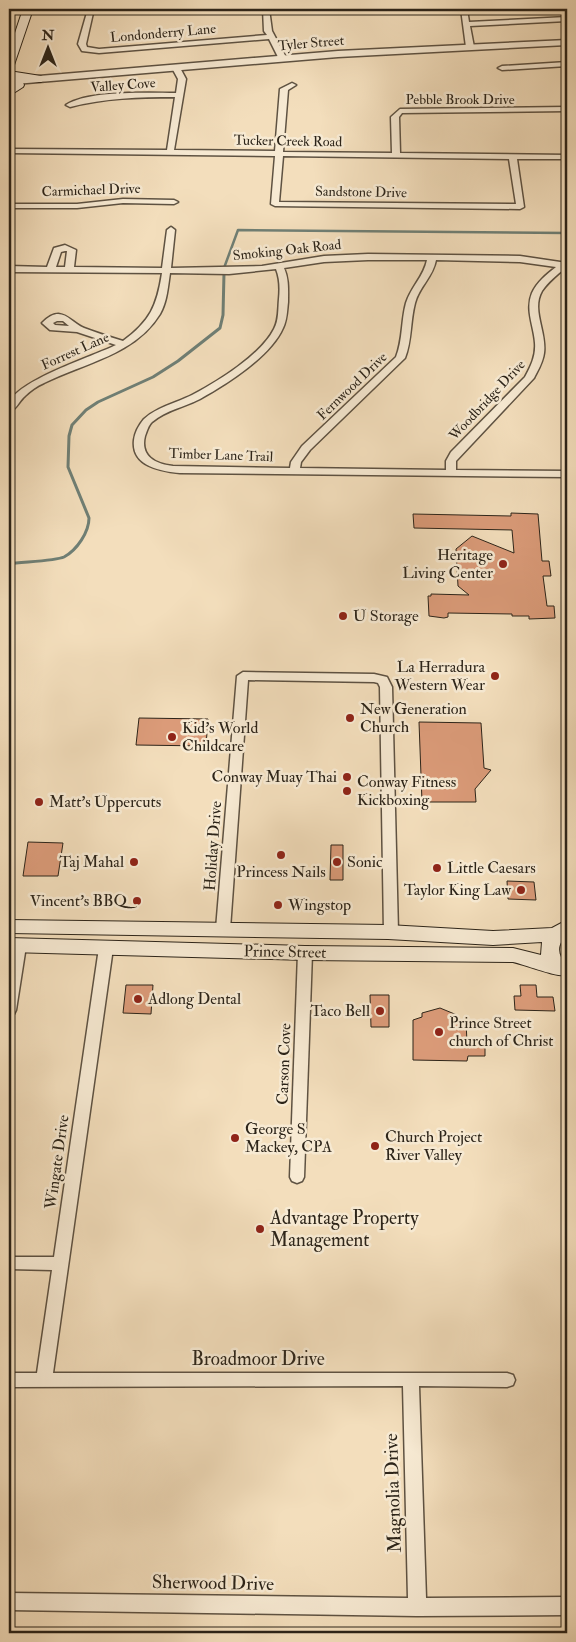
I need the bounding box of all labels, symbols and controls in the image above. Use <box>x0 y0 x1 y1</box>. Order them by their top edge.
street label: Londonderry Lane <box>109 20 217 47</box>
north arrow <box>22 22 72 72</box>
text: N <box>41 27 55 44</box>
street label: Tyler Street <box>277 32 345 55</box>
street label: Valley Cove <box>90 74 156 97</box>
street label: Pebble Brook Drive <box>405 91 515 108</box>
street label: Tucker Creek Road <box>234 132 342 150</box>
street label: Carmichael Drive <box>41 180 141 200</box>
street label: Sandstone Drive <box>315 183 407 201</box>
street label: Smoking Oak Road <box>232 236 342 264</box>
street label: Forrest Lane <box>38 328 112 374</box>
street label: Fernwood Drive <box>314 348 391 424</box>
street label: Woodbridge Drive <box>445 356 529 444</box>
street label: Timber Lane Trail <box>168 445 274 465</box>
place label: Heritage Living Center <box>402 545 493 583</box>
marker: Heritage Living Center <box>497 558 509 570</box>
place label: U Storage <box>353 606 419 626</box>
marker: U Storage <box>337 610 349 622</box>
place label: La Herradura Western Wear <box>393 657 485 695</box>
marker: La Herradura Western Wear <box>489 670 501 682</box>
place label: New Generation Church <box>360 699 467 737</box>
marker: New Generation Church <box>344 712 356 724</box>
place label: Kid's World Childcare <box>182 718 258 756</box>
marker: Kid's World Childcare <box>166 731 178 743</box>
place label: Conway Muay Thai <box>211 767 337 787</box>
marker: Conway Muay Thai <box>341 771 353 783</box>
place label: Conway Fitness Kickboxing <box>357 772 456 810</box>
marker: Conway Fitness Kickboxing <box>341 785 353 797</box>
place label: Matt's Uppercuts <box>49 792 161 813</box>
marker: Matt's Uppercuts <box>33 796 45 808</box>
street label: Holiday Drive <box>200 800 226 892</box>
marker: Princess Nails <box>275 849 287 861</box>
place label: Taj Mahal <box>59 852 124 872</box>
place label: Sonic <box>347 852 383 872</box>
marker: Taj Mahal <box>128 856 140 868</box>
marker: Sonic <box>331 856 343 868</box>
place label: Little Caesars <box>447 858 536 878</box>
place label: Princess Nails <box>236 862 326 882</box>
marker: Little Caesars <box>431 862 443 874</box>
place label: Taylor King Law <box>404 880 512 900</box>
marker: Taylor King Law <box>515 884 527 896</box>
place label: Vincent's BBQ <box>30 891 138 911</box>
marker: Vincent's BBQ <box>131 895 143 907</box>
place label: Wingstop <box>287 895 351 916</box>
marker: Wingstop <box>272 899 284 911</box>
street label: Prince Street <box>243 941 327 963</box>
place label: Adlong Dental <box>147 989 241 1009</box>
marker: Adlong Dental <box>132 993 144 1005</box>
place label: Taco Bell <box>310 1001 370 1021</box>
marker: Taco Bell <box>374 1005 386 1017</box>
place label: Prince Street church of Christ <box>449 1013 553 1051</box>
street label: Carson Cove <box>273 1023 295 1105</box>
marker: Prince Street church of Christ <box>433 1026 445 1038</box>
street label: Wingate Drive <box>40 1113 74 1211</box>
place label: George S Mackey, CPA <box>245 1119 332 1157</box>
place label: Church Project River Valley <box>385 1127 482 1165</box>
marker: George S Mackey, CPA <box>229 1132 241 1144</box>
marker: Church Project River Valley <box>369 1140 381 1152</box>
place label: Advantage Property Management <box>269 1206 419 1252</box>
marker: Advantage Property Management <box>254 1223 266 1235</box>
street label: Broadmoor Drive <box>191 1347 325 1371</box>
street label: Magnolia Drive <box>379 1433 407 1553</box>
street label: Sherwood Drive <box>152 1570 274 1596</box>

